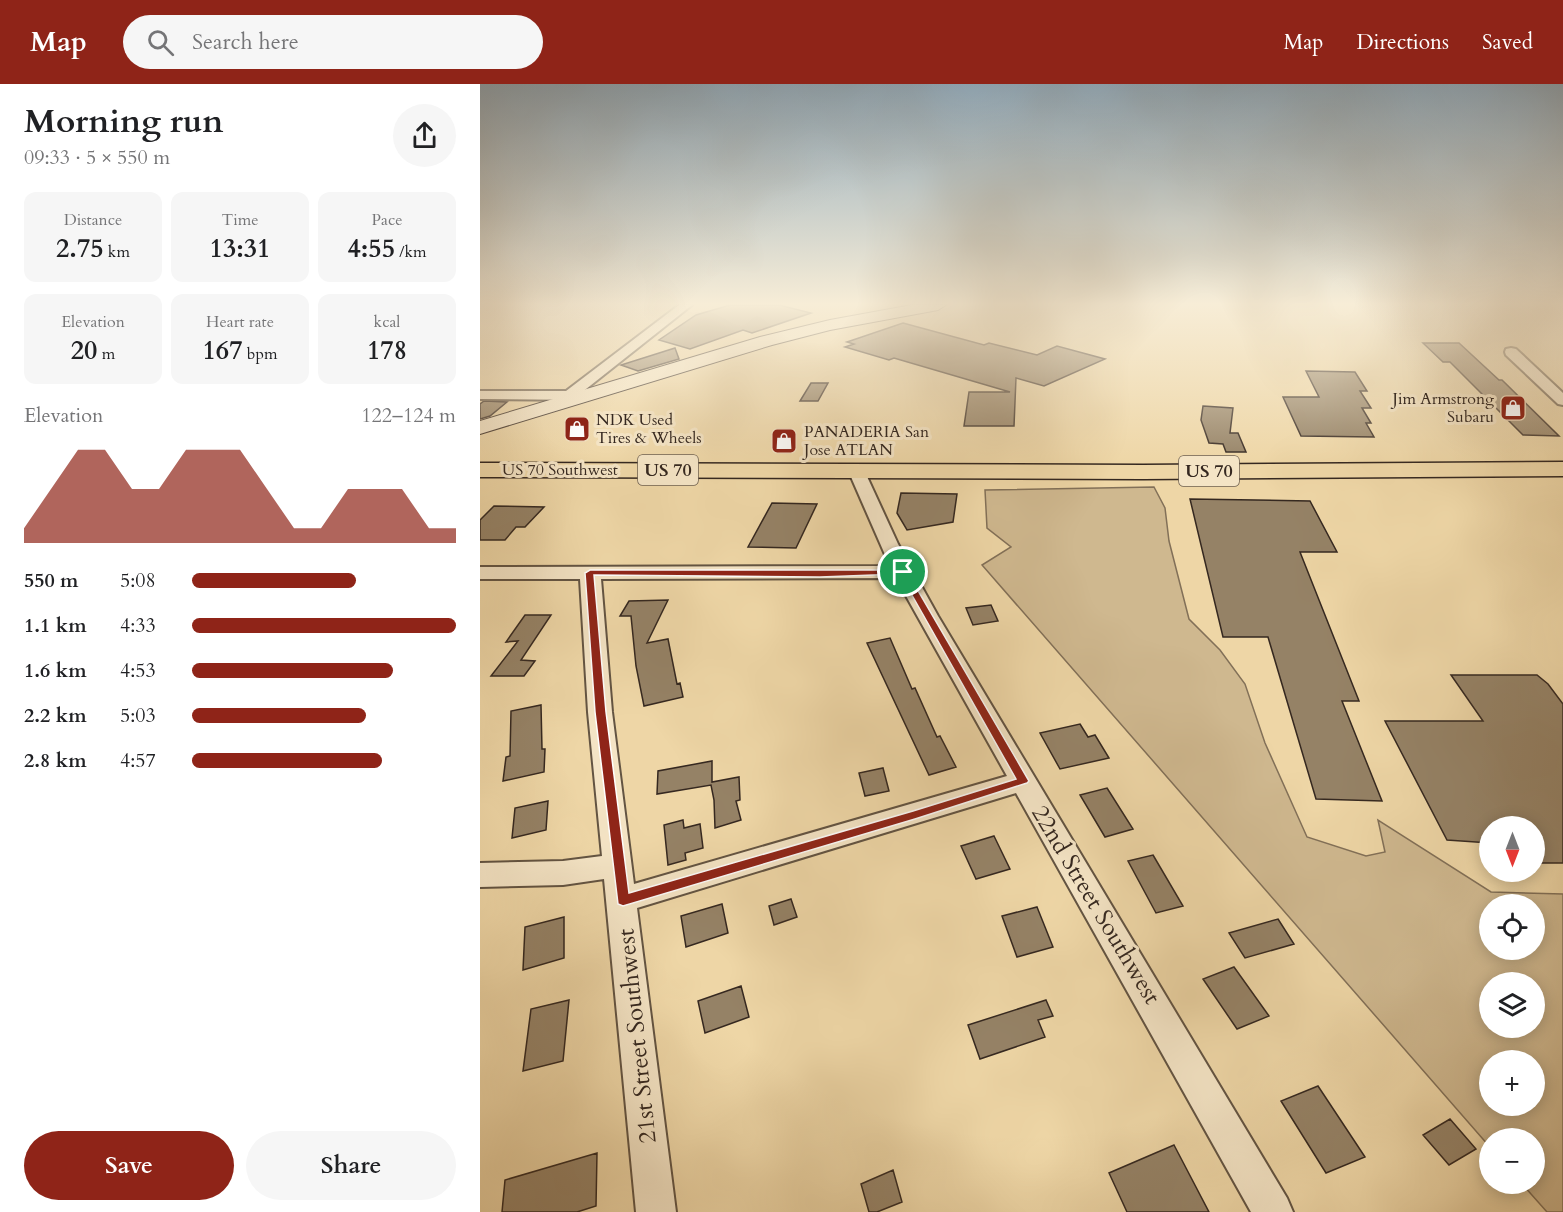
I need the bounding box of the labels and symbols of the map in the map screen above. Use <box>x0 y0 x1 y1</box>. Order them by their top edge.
place label: Jim Armstrong Subaru <box>1391 388 1494 428</box>
shop icon: Jim Armstrong Subaru <box>1498 393 1528 423</box>
place label: NDK Used Tires & Wheels <box>596 409 702 449</box>
shop icon: NDK Used Tires & Wheels <box>562 414 592 444</box>
place label: PANADERIA San Jose ATLAN <box>802 421 929 461</box>
shop icon: PANADERIA San Jose ATLAN <box>769 426 799 456</box>
road number: US 70 <box>638 455 698 485</box>
road number: US 70 <box>1179 456 1239 486</box>
street label: US 70 Southwest <box>502 459 618 481</box>
pin <box>877 546 928 597</box>
street label: 22nd Street Southwest <box>1024 800 1169 1011</box>
north arrow <box>1479 816 1545 882</box>
street label: 21st Street Southwest <box>609 927 665 1145</box>

